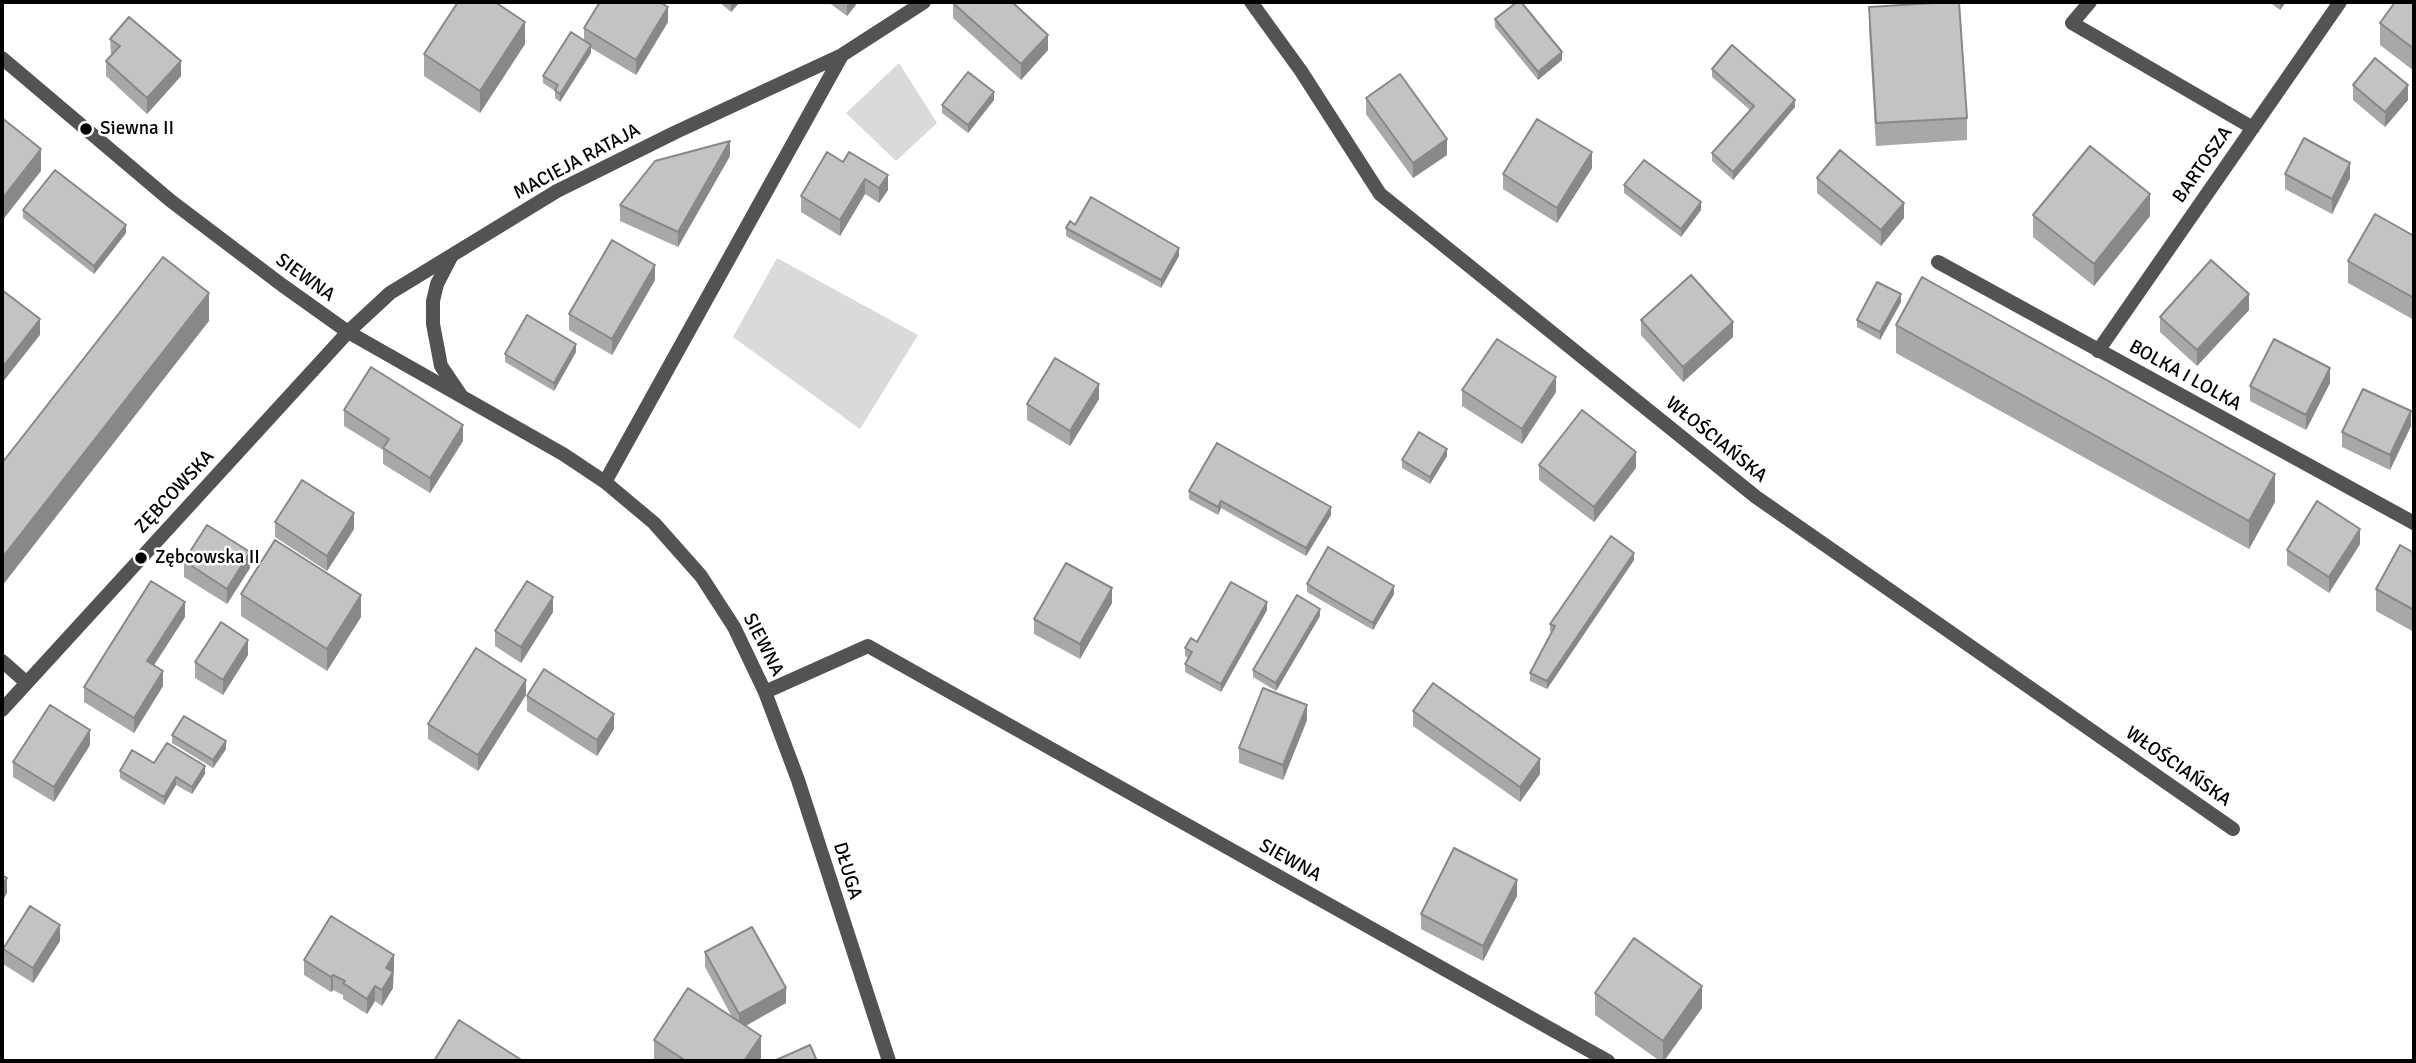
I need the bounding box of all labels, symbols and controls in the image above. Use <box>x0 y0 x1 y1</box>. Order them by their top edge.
place label: Siewna II <box>100 118 174 140</box>
street label: MACIEJA RATAJA <box>510 119 644 205</box>
marker: Siewna II <box>78 121 94 137</box>
street label: BARTOSZA <box>2168 122 2238 208</box>
street label: SIEWNA <box>271 249 339 307</box>
street label: BOLKA I LOLKA <box>2125 336 2245 416</box>
street label: WŁOŚCIAŃSKA <box>1661 392 1771 488</box>
street label: ZĘBCOWSKA <box>131 445 219 539</box>
place label: Zębcowska II <box>155 547 260 569</box>
marker: Zębcowska II <box>133 550 149 566</box>
street label: SIEWNA <box>738 610 788 680</box>
street label: WŁOŚCIAŃSKA <box>2121 722 2235 812</box>
street label: SIEWNA <box>1255 835 1325 887</box>
street label: DŁUGA <box>828 840 866 902</box>

